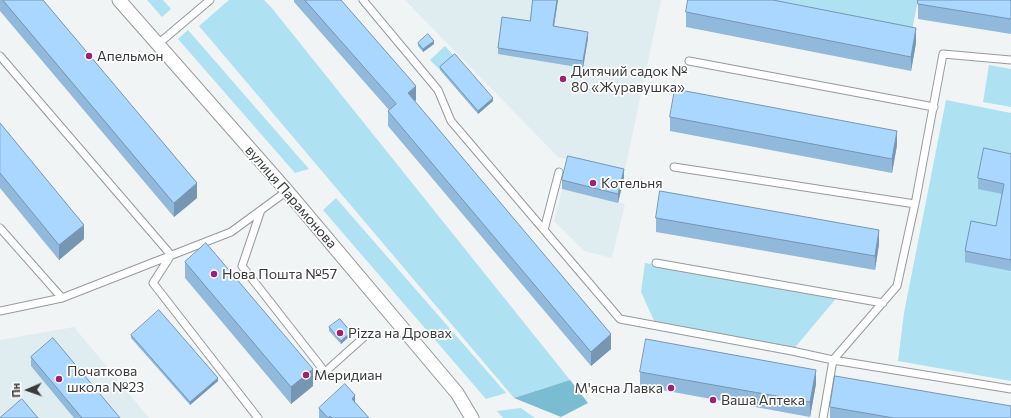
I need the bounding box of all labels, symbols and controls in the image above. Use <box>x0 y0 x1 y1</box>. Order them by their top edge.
place label: Апельмон <box>97 48 164 64</box>
marker: Апельмон <box>84 51 94 61</box>
place label: Дитячий садок № 80 «Журавушка» <box>571 63 687 96</box>
marker: Дитячий садок № 80 «Журавушка» <box>558 74 568 84</box>
street label: вулиця Парамонова <box>242 142 340 252</box>
place label: Котельня <box>601 175 663 191</box>
marker: Котельня <box>588 178 598 188</box>
place label: Нова Пошта №57 <box>222 266 337 282</box>
marker: Нова Пошта №57 <box>209 269 219 279</box>
place label: Pizza на Дровах <box>348 325 452 341</box>
marker: Pizza на Дровах <box>335 328 345 338</box>
place label: Початкова школа №23 <box>67 363 144 396</box>
place label: Меридиан <box>314 367 382 383</box>
north arrow <box>8 370 48 410</box>
marker: Меридиан <box>301 370 311 380</box>
marker: Початкова школа №23 <box>54 374 64 384</box>
place label: М'ясна Лавка <box>575 380 663 396</box>
text: Пн <box>9 383 22 398</box>
marker: М'ясна Лавка <box>666 383 676 393</box>
place label: Ваша Аптека <box>721 392 805 408</box>
marker: Ваша Аптека <box>708 395 718 405</box>

